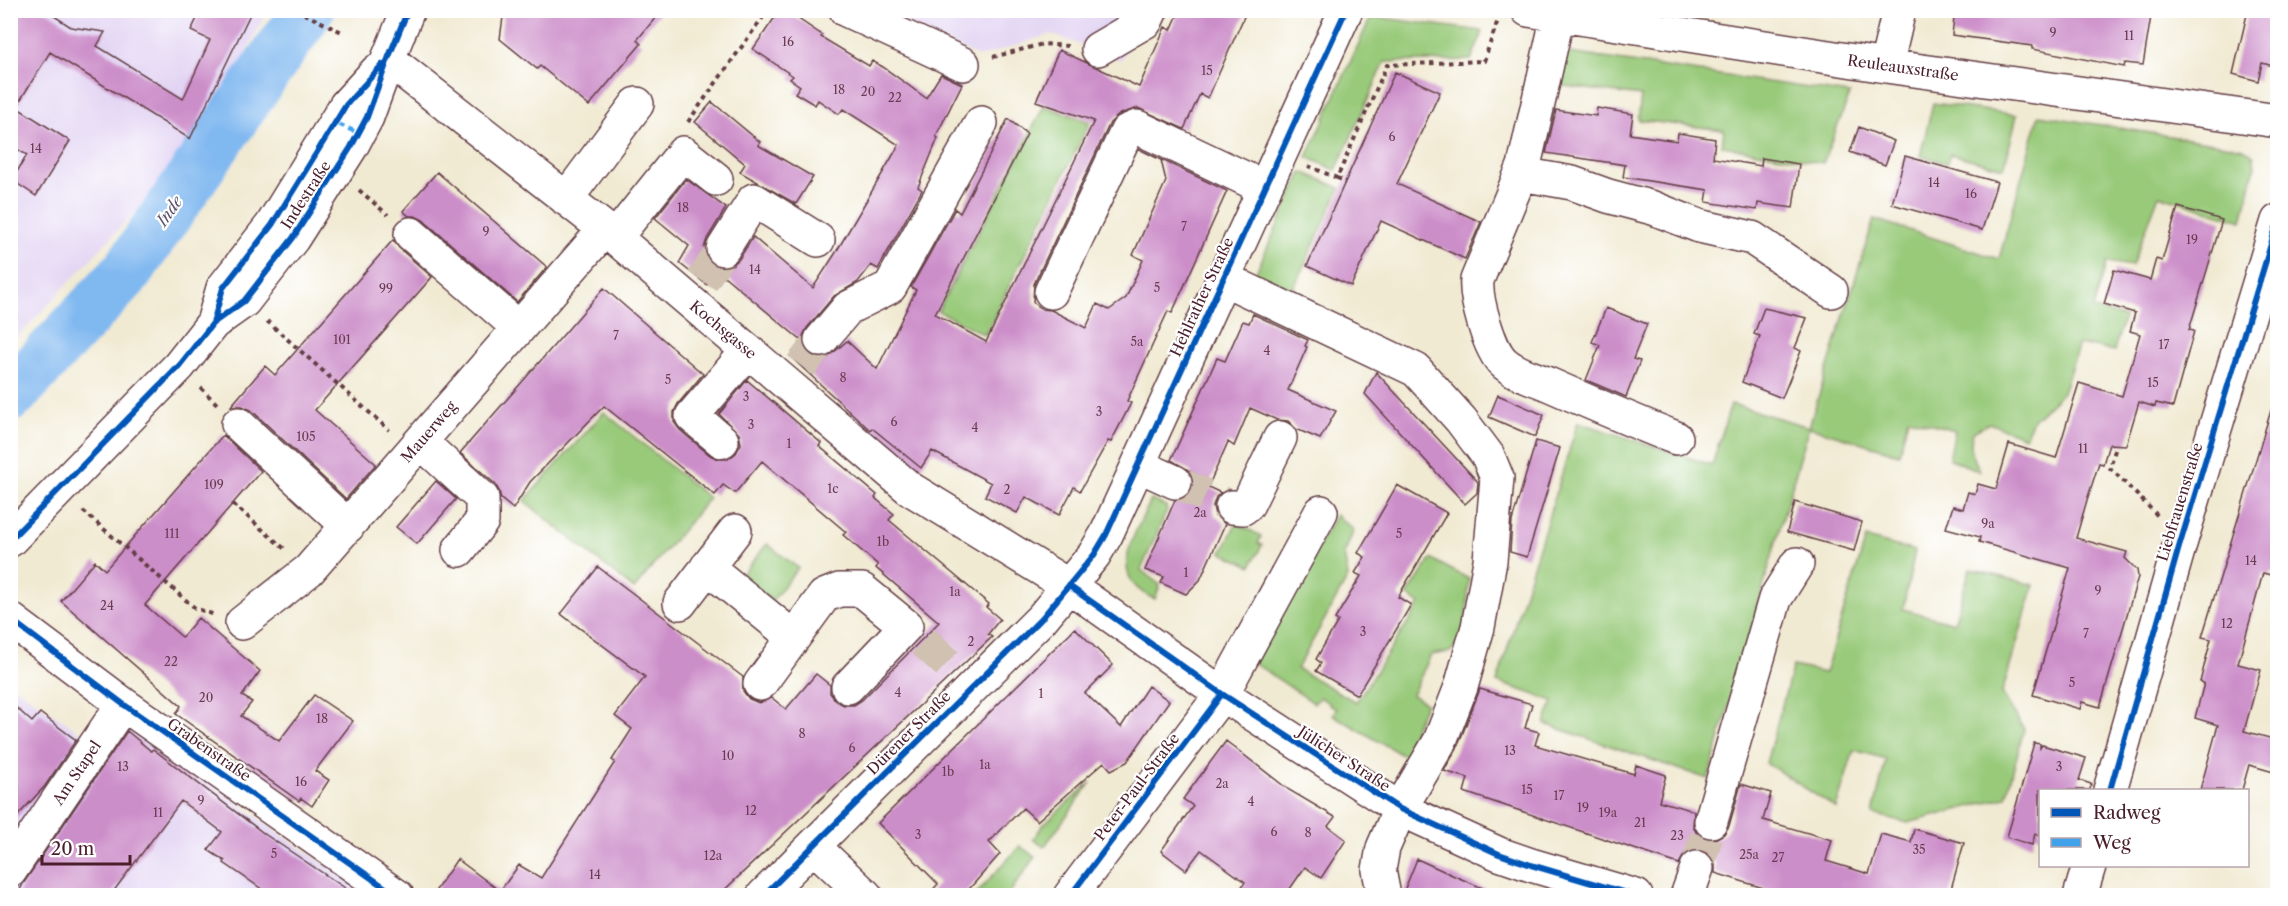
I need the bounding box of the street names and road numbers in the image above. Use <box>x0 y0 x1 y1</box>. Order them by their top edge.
street label: Reuleauxstraße <box>1846 50 1960 85</box>
street label: Indestraße <box>277 157 335 232</box>
street label: Hehlrather Straße <box>1166 234 1237 359</box>
street label: Kochsgasse <box>686 296 761 363</box>
street label: Mauerweg <box>397 397 461 466</box>
street label: Liebfrauenstraße <box>2152 440 2207 564</box>
street label: Dürener Straße <box>863 687 955 779</box>
street label: Grabenstraße <box>164 714 255 785</box>
street label: Jülicher Straße <box>1293 721 1394 795</box>
street label: Peter-Paul-Straße <box>1090 729 1183 844</box>
street label: Am Stapel <box>48 737 105 809</box>

